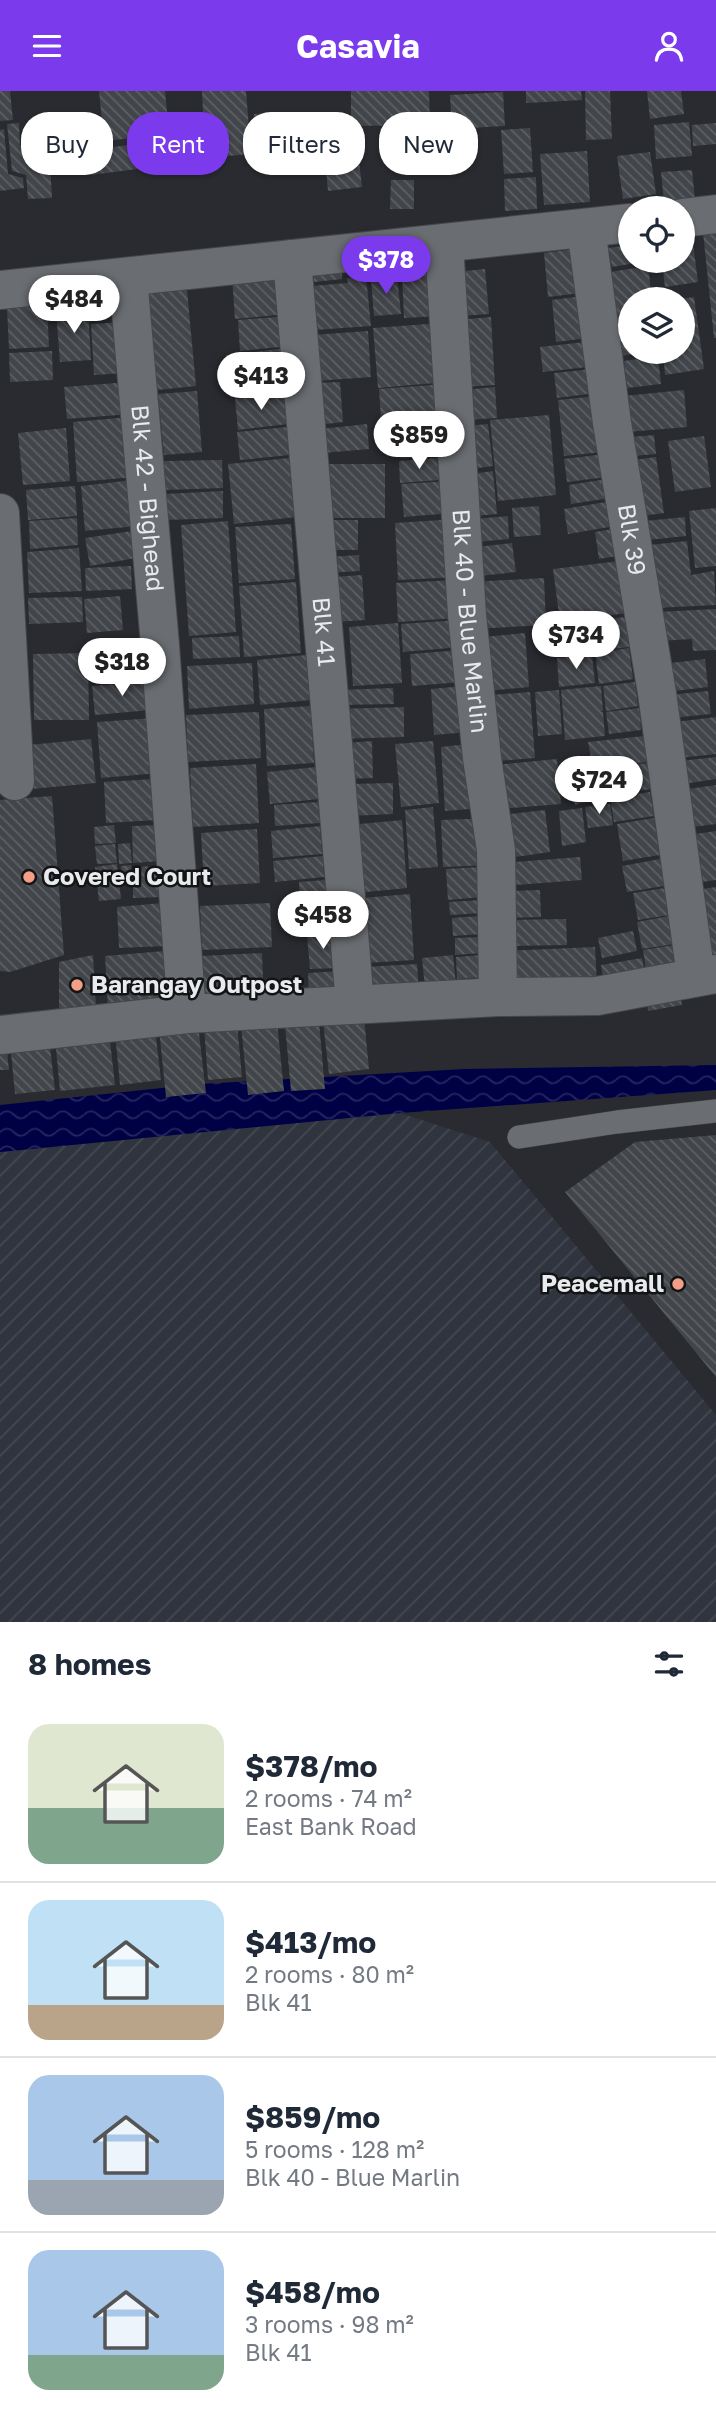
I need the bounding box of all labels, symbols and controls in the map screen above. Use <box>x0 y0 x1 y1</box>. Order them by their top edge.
icon: menu <box>28 27 66 65</box>
text: Casavia <box>296 27 420 65</box>
icon: person <box>650 27 688 65</box>
chip: Buy <box>21 112 113 175</box>
chip: Rent <box>127 112 229 175</box>
chip: Filters <box>243 112 365 175</box>
chip: New <box>379 112 478 175</box>
map controls <box>618 196 695 364</box>
button: locate <box>618 196 695 273</box>
pin: $378 <box>345 237 427 296</box>
text: $378 <box>358 245 414 273</box>
pin: $484 <box>33 275 115 335</box>
text: $484 <box>45 284 103 312</box>
button: layers <box>618 287 695 364</box>
pin: $413 <box>220 353 302 412</box>
text: $413 <box>233 361 289 389</box>
street label: Blk 42 - Bighead <box>126 403 171 593</box>
pin: $859 <box>378 411 460 471</box>
text: $859 <box>390 420 448 448</box>
street label: Blk 39 <box>613 502 653 577</box>
street label: Blk 40 - Blue Marlin <box>447 508 495 734</box>
street label: Blk 41 <box>308 596 342 667</box>
pin: $734 <box>535 611 617 671</box>
text: $734 <box>548 620 604 648</box>
pin: $318 <box>81 639 163 698</box>
text: $318 <box>94 647 150 675</box>
pin: $724 <box>558 757 640 816</box>
text: $724 <box>571 765 627 793</box>
place label: Covered Court <box>43 861 211 890</box>
marker: Covered Court <box>21 869 37 885</box>
pin: $458 <box>282 891 364 951</box>
text: $458 <box>294 900 352 928</box>
place label: Barangay Outpost <box>91 969 302 998</box>
marker: Barangay Outpost <box>69 977 85 993</box>
place label: Peacemall <box>541 1268 664 1297</box>
marker: Peacemall <box>670 1276 686 1292</box>
icon: filters <box>650 1645 688 1683</box>
text: 8 homes <box>28 1646 152 1682</box>
text: $378/mo <box>245 1748 378 1784</box>
icon: home <box>84 1752 168 1836</box>
text: 2 rooms · 74 m² <box>245 1784 412 1812</box>
text: East Bank Road <box>245 1812 417 1840</box>
text: $413/mo <box>245 1924 376 1960</box>
icon: home <box>84 1928 168 2012</box>
text: 2 rooms · 80 m² <box>245 1960 414 1988</box>
text: Blk 41 <box>245 1988 312 2016</box>
text: $859/mo <box>245 2099 380 2135</box>
icon: home <box>84 2103 168 2187</box>
text: 5 rooms · 128 m² <box>245 2135 424 2163</box>
text: Blk 40 - Blue Marlin <box>245 2163 460 2191</box>
text: $458/mo <box>245 2274 380 2310</box>
icon: home <box>84 2278 168 2362</box>
text: 3 rooms · 98 m² <box>245 2310 414 2338</box>
text: Blk 41 <box>245 2338 312 2366</box>

